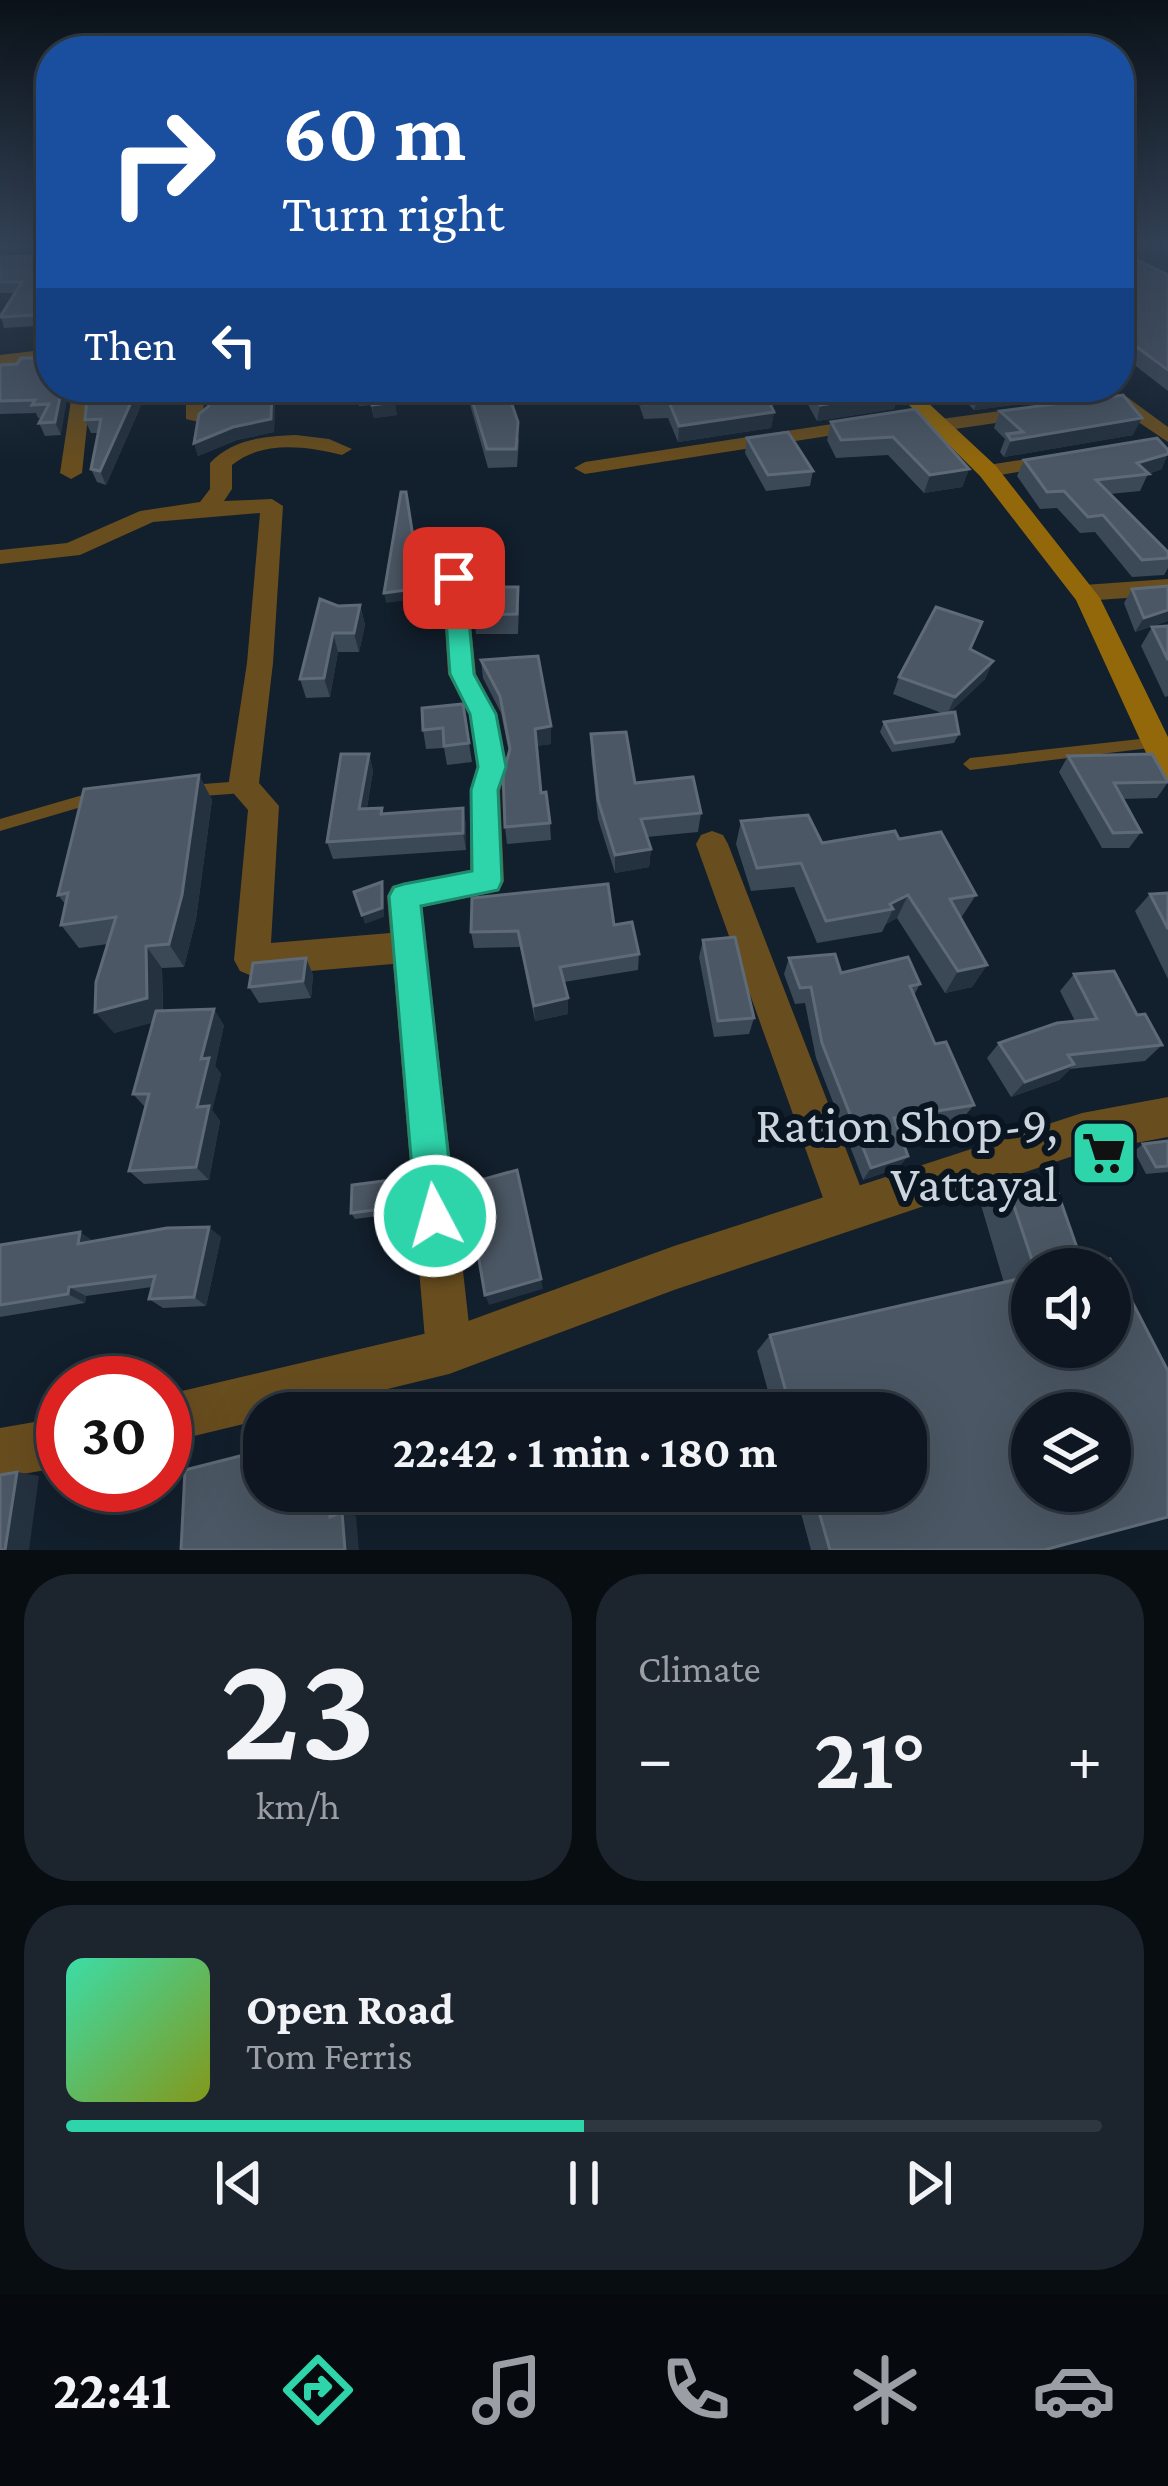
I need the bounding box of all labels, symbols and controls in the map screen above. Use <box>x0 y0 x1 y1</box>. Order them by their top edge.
icon: right <box>84 84 240 240</box>
text: 60 m <box>282 85 466 178</box>
text: Turn right <box>282 183 504 243</box>
icon: left <box>201 312 267 378</box>
text: Then <box>84 320 177 370</box>
pin <box>403 527 505 629</box>
icon: arrive <box>421 545 487 611</box>
place label: Ration Shop-9, Vattayal <box>756 1096 1058 1212</box>
supermarket icon: Ration Shop-9, Vattayal <box>1069 1118 1139 1188</box>
position arrow <box>372 1153 498 1279</box>
map controls <box>1011 1248 1131 1512</box>
button: sound <box>1011 1248 1131 1368</box>
speed limit sign: 30 <box>36 1356 192 1512</box>
button: layers <box>1011 1392 1131 1512</box>
text: 22:42 · 1 min · 180 m <box>393 1427 777 1477</box>
text: 23 <box>220 1619 376 1793</box>
text: Climate <box>638 1647 761 1690</box>
text: 21° <box>814 1707 926 1807</box>
text: − <box>638 1721 673 1794</box>
text: + <box>1067 1721 1102 1794</box>
text: km/h <box>256 1784 340 1827</box>
text: Open Road <box>246 1984 454 2034</box>
text: Tom Ferris <box>246 2034 412 2077</box>
icon: previous <box>206 2150 272 2216</box>
icon: pause <box>551 2150 617 2216</box>
icon: next <box>896 2150 962 2216</box>
icon: directions <box>276 2348 360 2432</box>
icon: music <box>465 2348 549 2432</box>
icon: phone <box>654 2348 738 2432</box>
icon: climate <box>843 2348 927 2432</box>
icon: car <box>1032 2348 1116 2432</box>
text: 22:41 <box>52 2360 171 2420</box>

